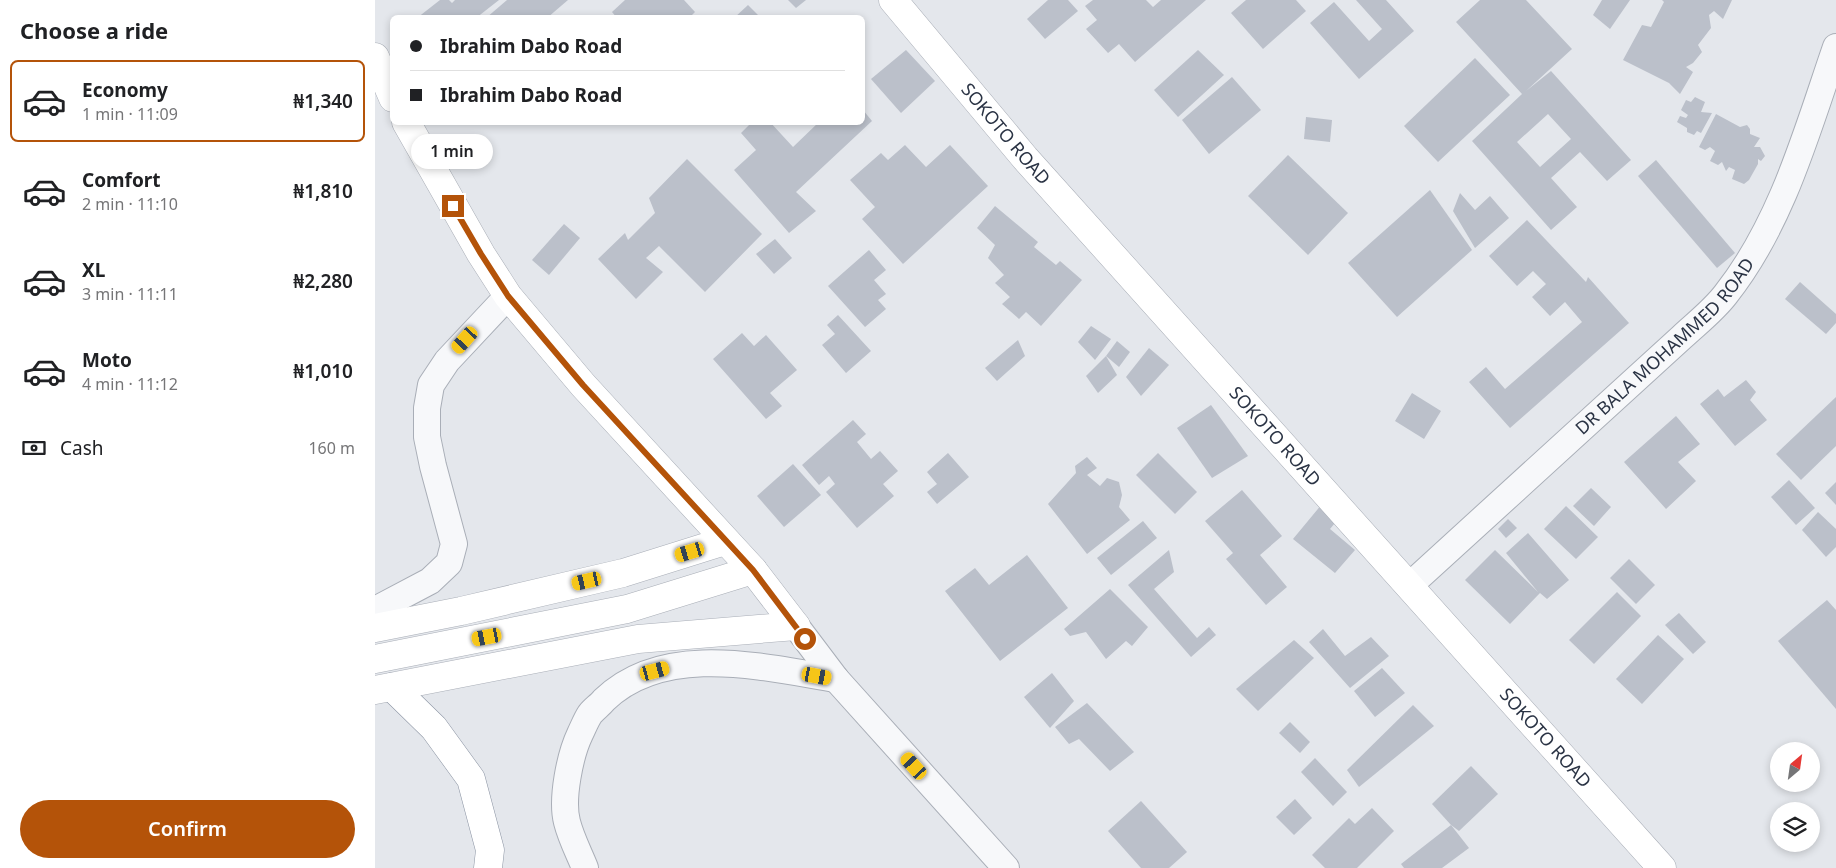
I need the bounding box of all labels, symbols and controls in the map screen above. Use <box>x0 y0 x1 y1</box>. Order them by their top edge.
text: Choose a ride <box>20 15 168 45</box>
text: Ibrahim Dabo Road <box>440 33 622 59</box>
text: Economy <box>82 77 168 103</box>
street label: SOKOTO ROAD <box>956 78 1056 189</box>
icon: car <box>22 79 67 124</box>
text: Ibrahim Dabo Road <box>440 82 622 108</box>
text: ₦1,340 <box>293 88 353 114</box>
text: 1 min · 11:09 <box>82 103 178 125</box>
callout: 1 min <box>412 134 494 168</box>
text: 1 min <box>430 140 474 162</box>
text: Comfort <box>82 167 161 193</box>
icon: car <box>22 169 67 214</box>
text: ₦1,810 <box>293 178 353 204</box>
text: 2 min · 11:10 <box>82 193 178 215</box>
route end <box>442 195 464 217</box>
street label: DR BALA MOHAMMED ROAD <box>1570 253 1759 440</box>
text: XL <box>82 257 105 283</box>
icon: car <box>22 259 67 304</box>
text: ₦2,280 <box>293 268 353 294</box>
text: 3 min · 11:11 <box>82 283 178 305</box>
car <box>449 324 480 356</box>
text: Moto <box>82 347 132 373</box>
icon: car <box>22 349 67 394</box>
text: ₦1,010 <box>293 358 353 384</box>
text: 4 min · 11:12 <box>82 373 178 395</box>
street label: SOKOTO ROAD <box>1224 381 1327 491</box>
icon: cash <box>20 434 48 462</box>
text: Cash <box>60 435 104 461</box>
text: 160 m <box>308 437 355 459</box>
car <box>673 540 706 564</box>
car <box>570 570 603 592</box>
car <box>470 627 503 647</box>
route start <box>794 628 816 650</box>
car <box>638 660 671 682</box>
car <box>800 666 833 686</box>
street label: SOKOTO ROAD <box>1495 682 1597 792</box>
north arrow <box>1770 742 1820 792</box>
map controls <box>1770 742 1820 852</box>
car <box>898 750 929 782</box>
button: Confirm <box>20 800 355 858</box>
button: layers <box>1770 802 1820 852</box>

